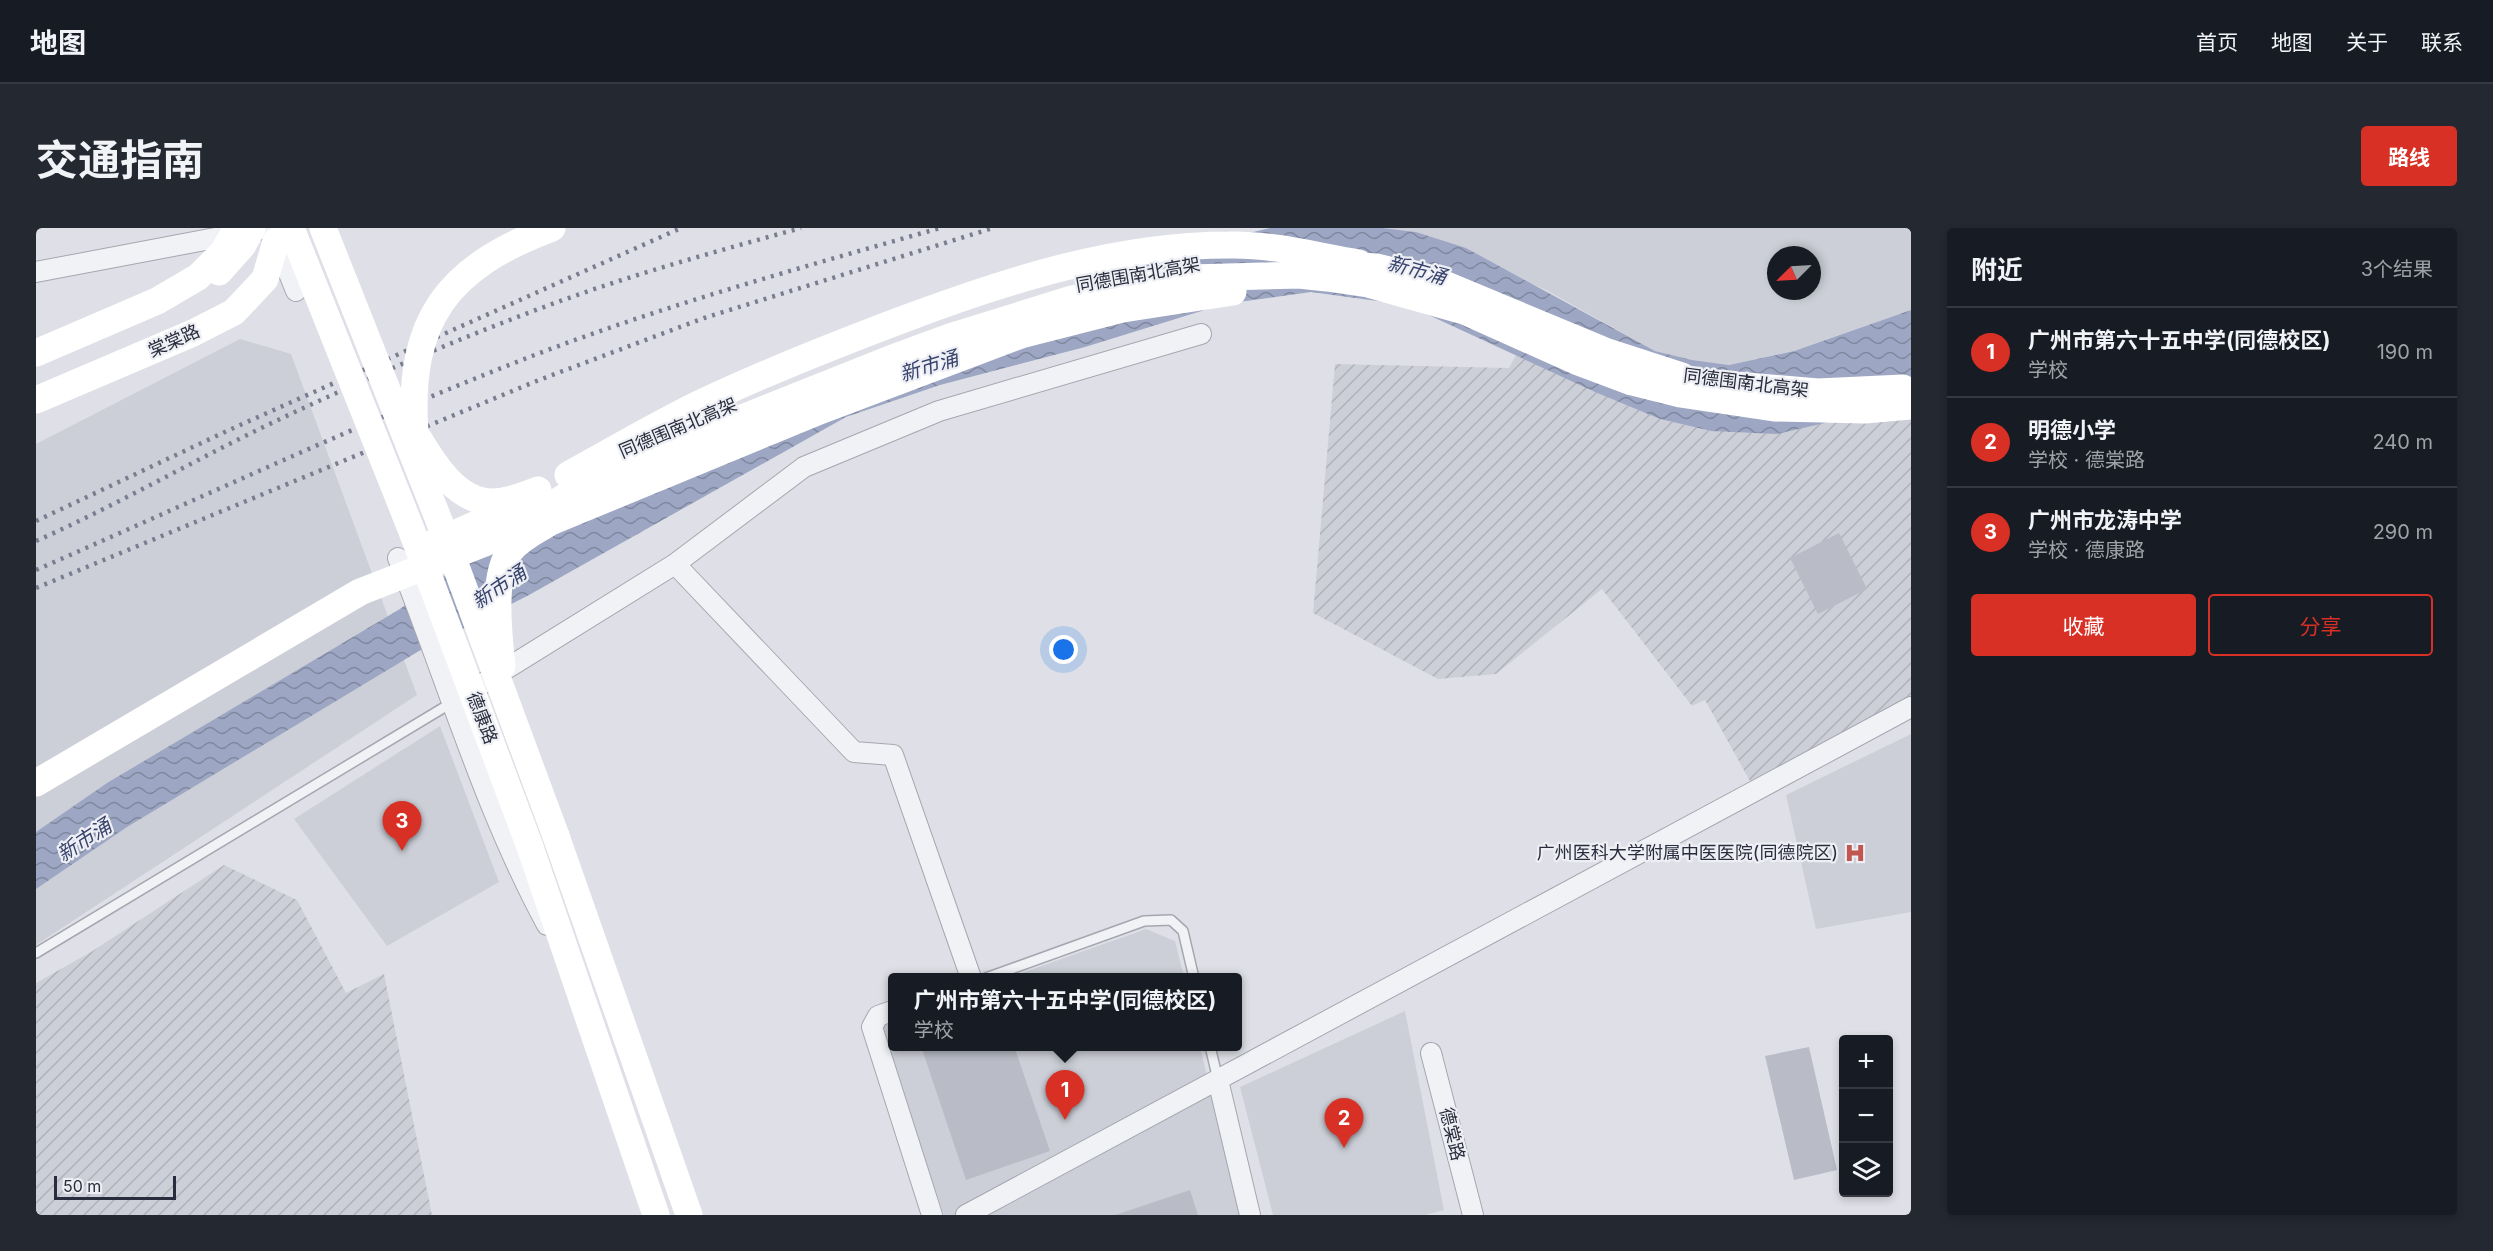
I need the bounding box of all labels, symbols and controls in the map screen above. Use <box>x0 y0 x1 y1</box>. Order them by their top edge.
text: 地图 <box>30 26 86 60</box>
text: 首页 <box>2196 30 2238 55</box>
text: 地图 <box>2271 30 2313 55</box>
text: 关于 <box>2346 30 2388 55</box>
text: 联系 <box>2421 30 2463 55</box>
button: 路线 <box>2361 126 2457 186</box>
text: 交通指南 <box>36 134 204 185</box>
north arrow <box>1767 246 1821 300</box>
water label: 新市涌 <box>1385 251 1451 290</box>
street label: 同德围南北高架 <box>1074 253 1202 296</box>
text: 附近 <box>1971 254 2023 285</box>
text: 3个结果 <box>2361 257 2433 281</box>
street label: 棠棠路 <box>145 320 203 361</box>
text: 广州市第六十五中学(同德校区) <box>2028 327 2331 353</box>
text: 1 <box>1986 340 1995 364</box>
text: 190 m <box>2377 340 2433 364</box>
water label: 新市涌 <box>897 345 963 386</box>
text: 学校 <box>2028 358 2068 382</box>
street label: 同德围南北高架 <box>1682 364 1810 401</box>
street label: 同德围南北高架 <box>616 393 740 462</box>
text: 明德小学 <box>2028 417 2116 443</box>
text: 2 <box>1984 430 1997 454</box>
text: 240 m <box>2372 430 2433 454</box>
text: 学校 · 德棠路 <box>2028 448 2145 472</box>
text: 广州市龙涛中学 <box>2028 507 2182 533</box>
text: 3 <box>1984 520 1997 544</box>
text: 290 m <box>2373 520 2433 544</box>
text: 学校 · 德康路 <box>2028 538 2145 562</box>
water label: 新市涌 <box>467 559 532 614</box>
button: 收藏 <box>1971 594 2196 656</box>
button: 分享 <box>2208 594 2433 656</box>
your location <box>1049 635 1078 664</box>
street label: 德康路 <box>463 689 502 747</box>
pin: 3 <box>382 802 422 851</box>
water label: 新市涌 <box>52 813 117 866</box>
hospital icon: 广州医科大学附属中医医院(同德院区) <box>1843 841 1867 865</box>
place label: 广州医科大学附属中医医院(同德院区) <box>1537 842 1838 863</box>
popup <box>888 973 1242 1051</box>
text: 广州市第六十五中学(同德校区) <box>914 987 1216 1013</box>
text: 学校 <box>914 1018 954 1042</box>
map controls <box>1839 1035 1893 1197</box>
button: + <box>1839 1035 1893 1089</box>
pin: 1 <box>1046 1070 1084 1120</box>
button: − <box>1839 1089 1893 1143</box>
pin: 2 <box>1324 1098 1364 1148</box>
street label: 德棠路 <box>1436 1105 1469 1163</box>
button: layers <box>1839 1143 1893 1197</box>
scale bar <box>54 1173 176 1200</box>
text: 50 m <box>63 1176 101 1196</box>

